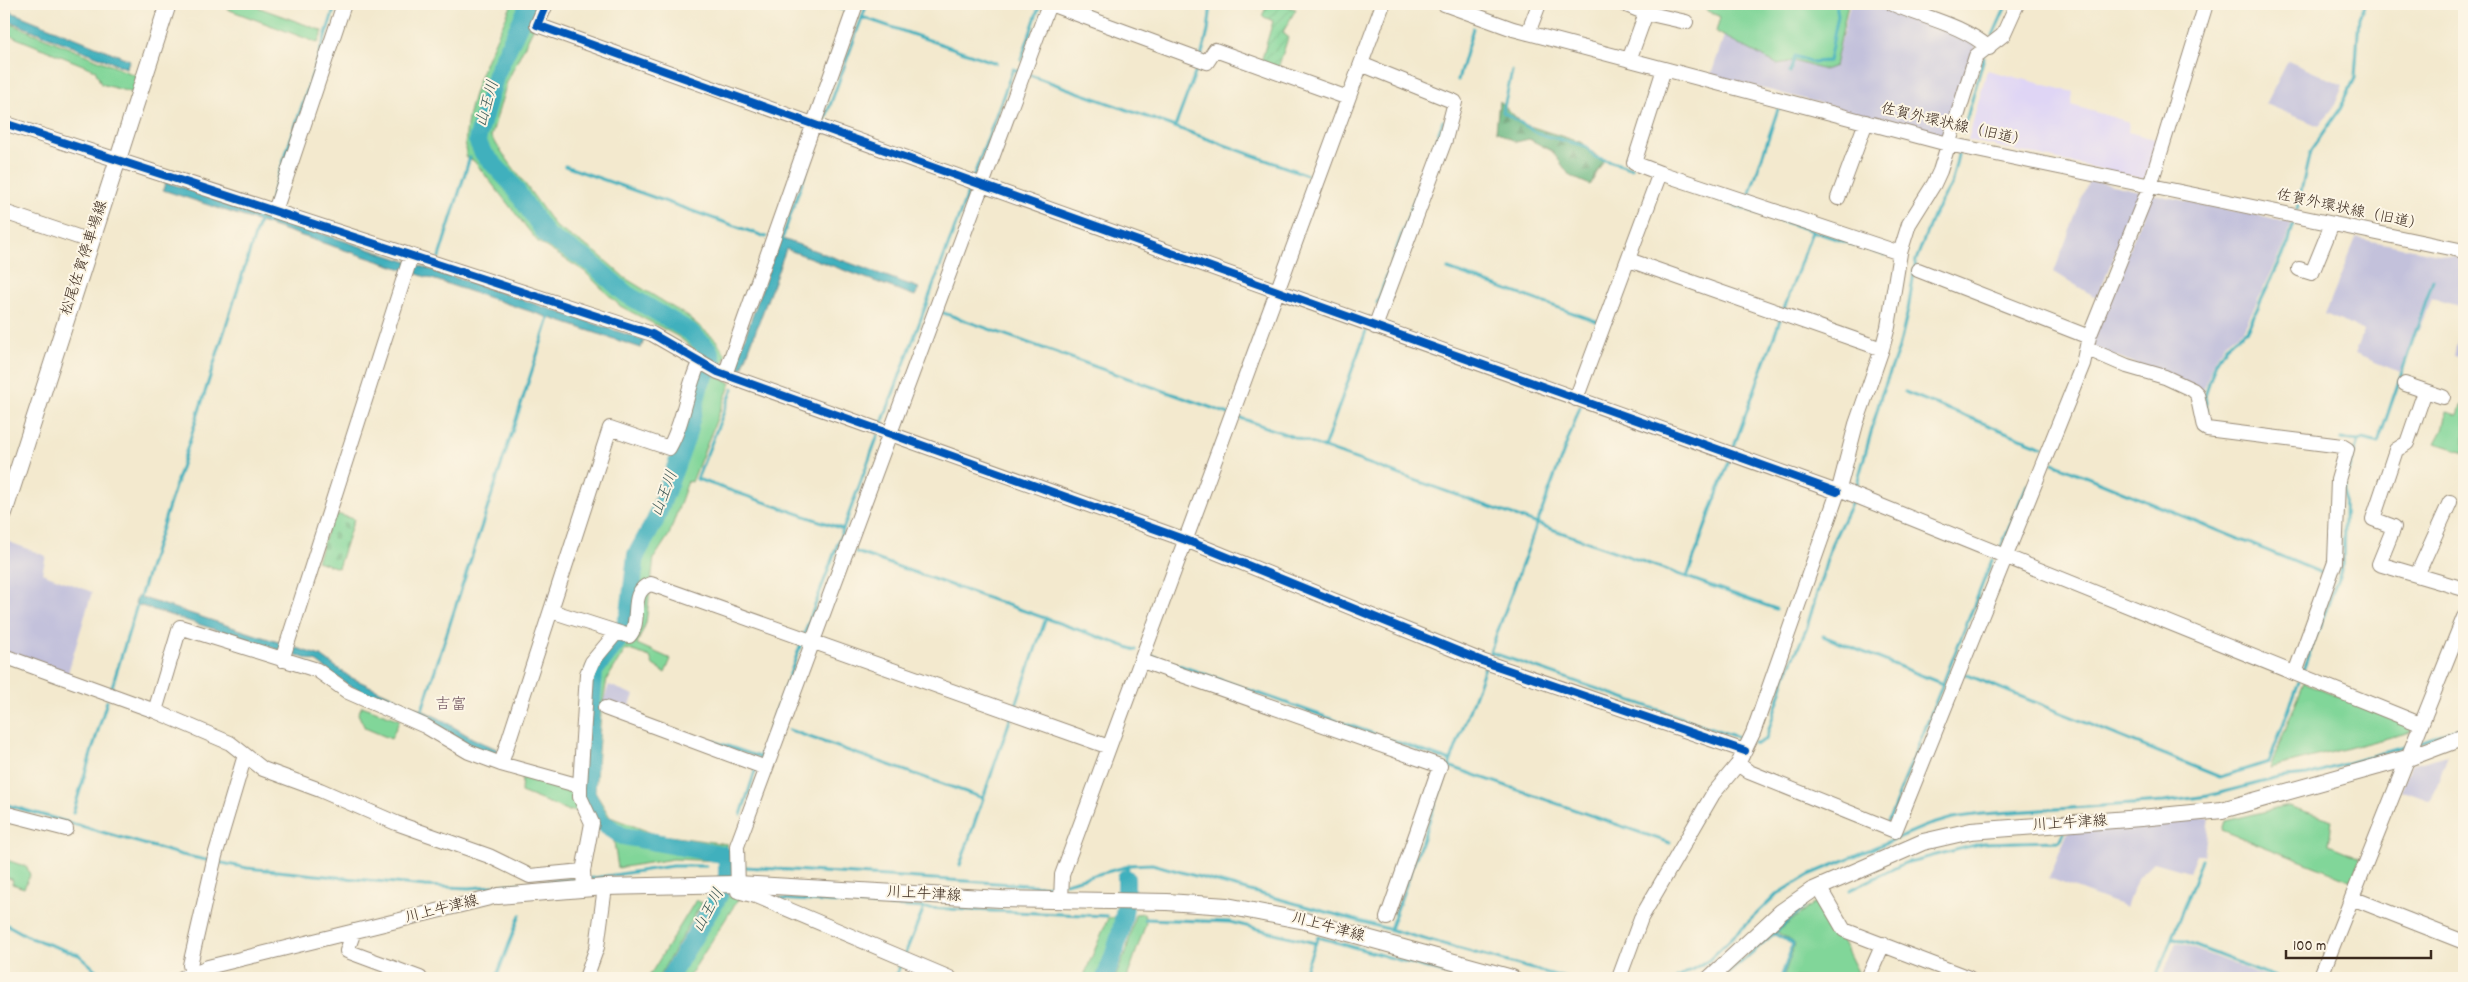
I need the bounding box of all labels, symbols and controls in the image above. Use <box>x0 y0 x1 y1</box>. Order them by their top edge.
water label: 山王川 <box>470 78 506 130</box>
street label: 佐賀外環状線（旧道） <box>1878 98 2030 154</box>
street label: 佐賀外環状線（旧道） <box>2274 185 2426 237</box>
street label: 松尾佐賀停車場線 <box>56 198 114 318</box>
water label: 山王川 <box>646 467 684 521</box>
district label: 吉富 <box>435 694 467 717</box>
street label: 川上牛津線 <box>2032 810 2108 838</box>
street label: 川上牛津線 <box>886 882 962 908</box>
water label: 山王川 <box>687 884 731 938</box>
street label: 川上牛津線 <box>403 890 481 930</box>
street label: 川上牛津線 <box>1289 908 1367 948</box>
scale bar <box>2286 927 2430 959</box>
text: 100 m <box>2293 936 2326 958</box>

